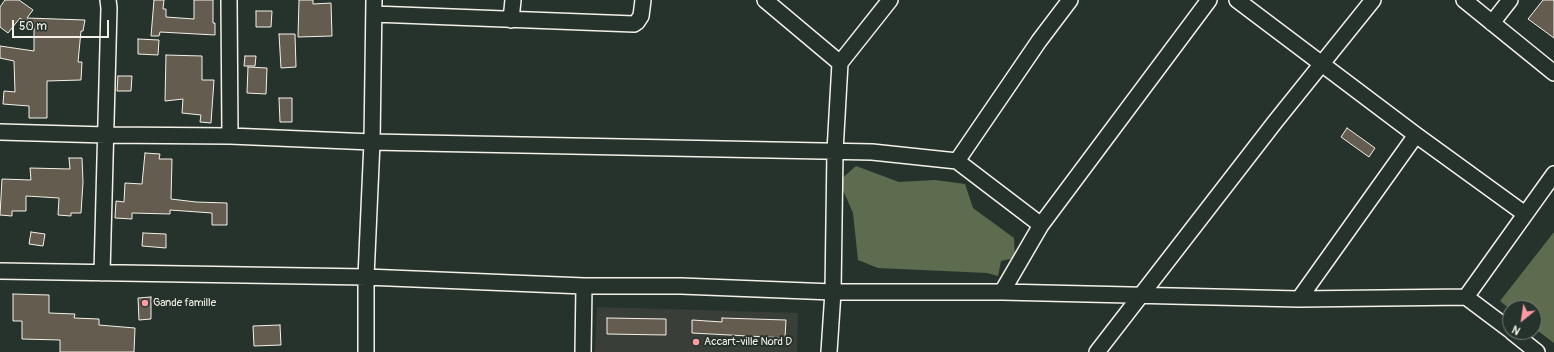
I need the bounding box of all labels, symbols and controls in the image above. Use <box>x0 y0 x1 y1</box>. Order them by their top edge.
scale bar <box>14 12 111 38</box>
text: 50 m <box>19 19 47 34</box>
place label: Gande famille <box>153 296 216 310</box>
marker: Gande famille <box>140 298 150 308</box>
north arrow <box>1502 300 1542 340</box>
text: N <box>1510 322 1523 337</box>
place label: Accart-ville Nord D <box>704 335 792 349</box>
marker: Accart-ville Nord D <box>691 337 701 347</box>

